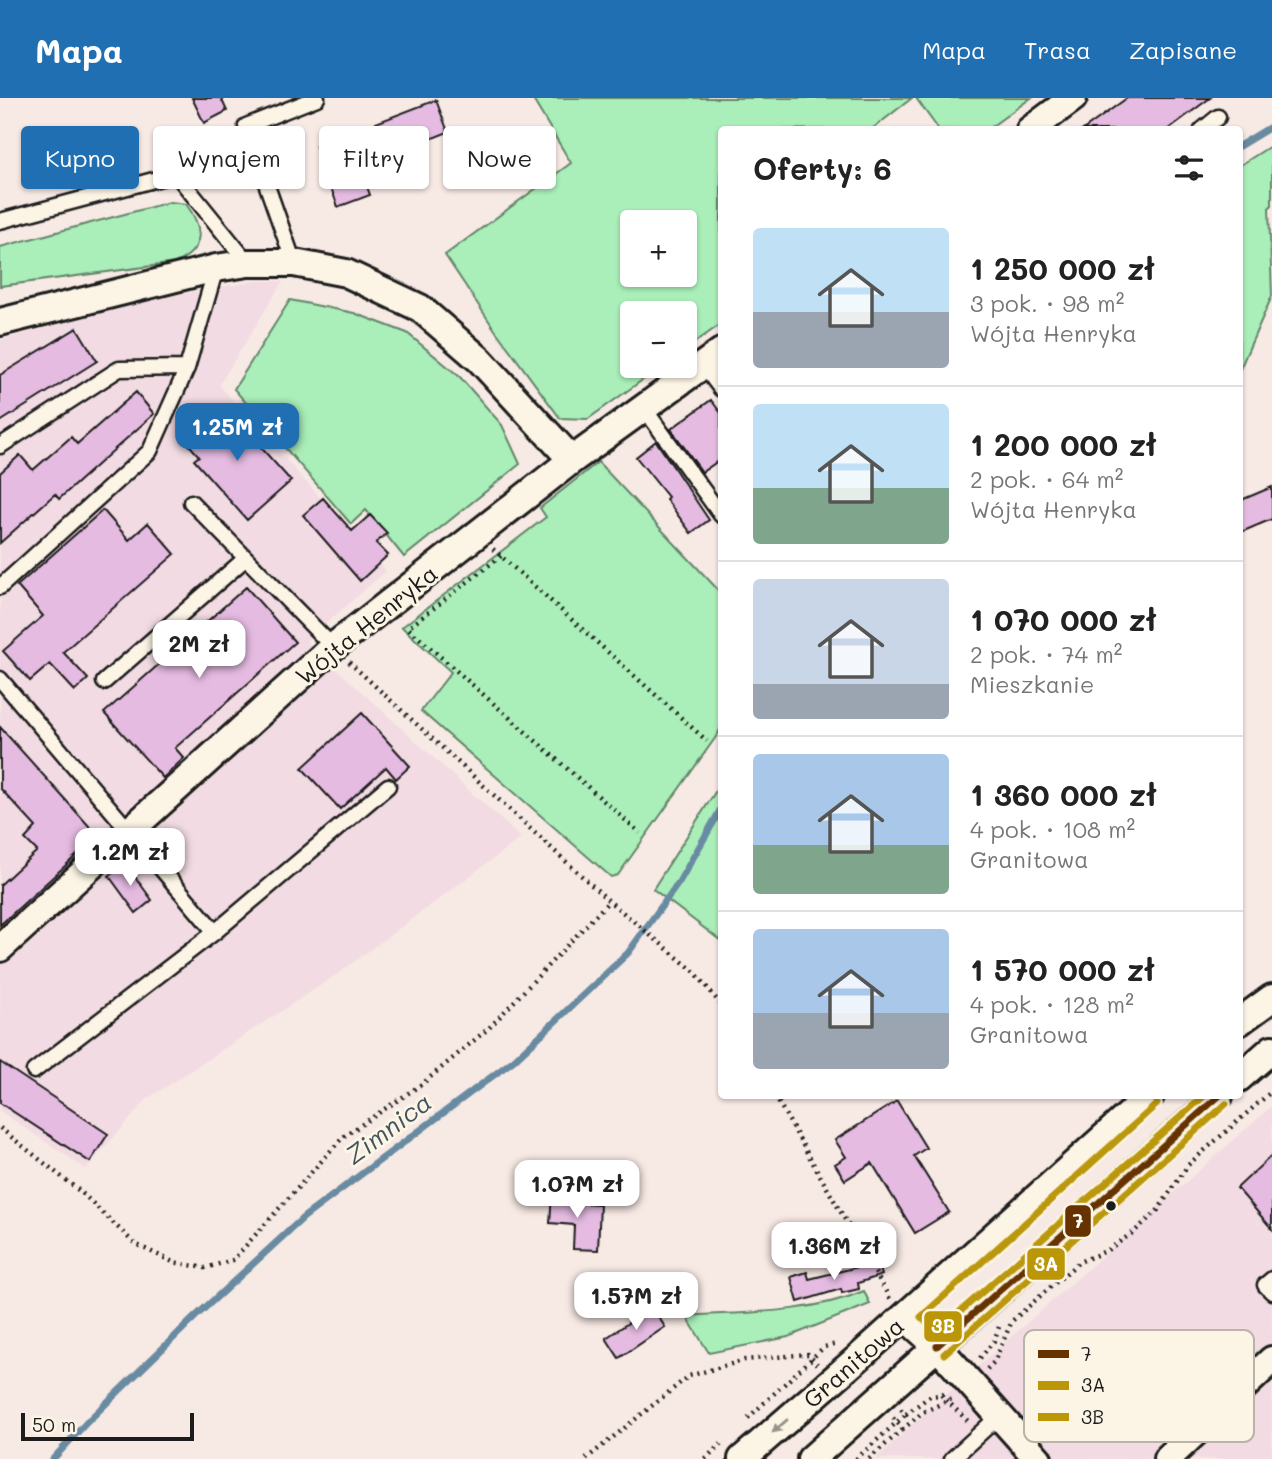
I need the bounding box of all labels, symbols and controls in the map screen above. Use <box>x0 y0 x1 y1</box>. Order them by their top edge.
text: Mapa <box>35 28 123 71</box>
text: Mapa <box>922 34 986 65</box>
text: Trasa <box>1024 34 1091 65</box>
text: Zapisane <box>1129 34 1237 65</box>
chip: Kupno <box>21 126 139 189</box>
chip: Wynajem <box>153 126 305 189</box>
chip: Filtry <box>319 126 429 189</box>
chip: Nowe <box>443 126 556 189</box>
text: Oferty: 6 <box>753 148 892 188</box>
icon: filters <box>1170 149 1208 187</box>
map controls <box>620 210 697 378</box>
button: + <box>620 210 697 287</box>
text: 1 250 000 zł <box>970 248 1155 288</box>
icon: home <box>809 256 893 340</box>
text: 3 pok. · 98 m² <box>970 288 1124 318</box>
button: − <box>620 301 697 378</box>
text: Wójta Henryka <box>970 318 1137 348</box>
pin: 1.25M zł <box>165 404 309 463</box>
text: 1.25M zł <box>191 411 283 441</box>
text: 1 200 000 zł <box>970 424 1157 464</box>
icon: home <box>809 432 893 516</box>
text: 2 pok. · 64 m² <box>970 464 1124 494</box>
text: Wójta Henryka <box>970 494 1137 524</box>
street label: Wójta Henryka <box>289 557 443 691</box>
text: 1 070 000 zł <box>970 599 1157 639</box>
icon: home <box>809 607 893 691</box>
pin: 2M zł <box>150 620 248 680</box>
text: 2M zł <box>169 628 230 658</box>
text: 2 pok. · 74 m² <box>970 639 1122 669</box>
text: Mieszkanie <box>970 669 1094 699</box>
text: 1 360 000 zł <box>970 774 1157 814</box>
icon: home <box>809 782 893 866</box>
text: 4 pok. · 108 m² <box>970 814 1135 844</box>
pin: 1.2M zł <box>65 828 195 888</box>
text: 1.2M zł <box>91 836 169 866</box>
text: Granitowa <box>970 844 1089 874</box>
text: 1 570 000 zł <box>970 949 1155 989</box>
icon: home <box>809 957 893 1041</box>
text: 4 pok. · 128 m² <box>970 989 1134 1019</box>
text: Granitowa <box>970 1019 1089 1049</box>
water label: Zimnica <box>338 1084 438 1172</box>
pin: 1.07M zł <box>505 1160 649 1220</box>
text: 1.07M zł <box>530 1168 624 1198</box>
unlabelled marker <box>1104 1199 1118 1213</box>
line badge: 7 <box>1064 1204 1092 1238</box>
text: 7 <box>1073 1208 1084 1233</box>
pin: 1.36M zł <box>762 1222 906 1282</box>
text: 1.36M zł <box>787 1230 881 1260</box>
line badge: 3A <box>1026 1247 1066 1281</box>
text: 3A <box>1034 1251 1058 1276</box>
pin: 1.57M zł <box>564 1272 708 1332</box>
text: 1.57M zł <box>590 1280 682 1310</box>
street label: Granitowa <box>796 1310 910 1414</box>
line badge: 3B <box>923 1310 963 1343</box>
text: 3B <box>931 1313 955 1338</box>
legend <box>1024 1330 1254 1442</box>
text: 7 <box>1081 1341 1092 1366</box>
text: 3A <box>1081 1372 1105 1397</box>
text: 3B <box>1081 1404 1104 1429</box>
scale bar <box>21 1410 194 1442</box>
text: 50 m <box>32 1412 76 1437</box>
one-way arrow <box>771 1418 788 1433</box>

